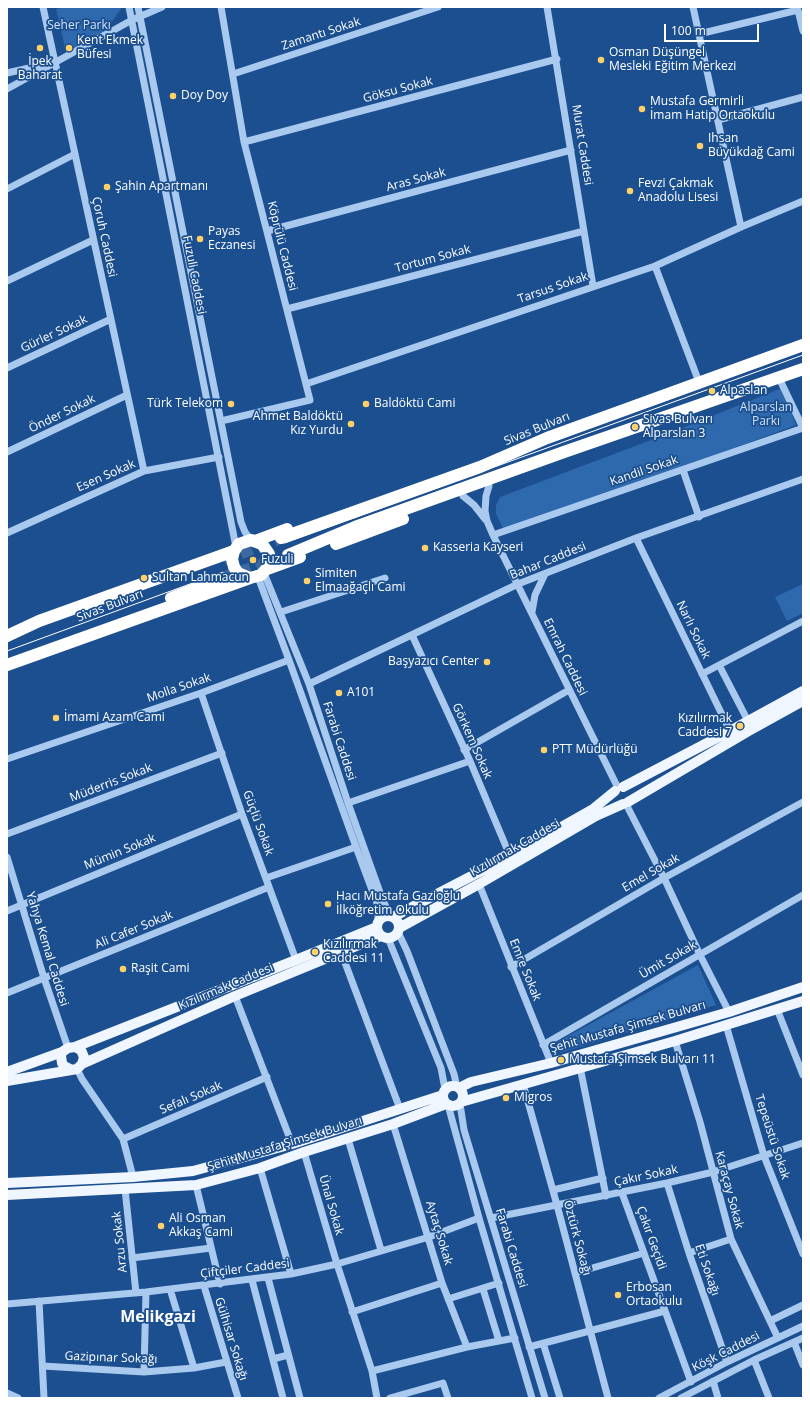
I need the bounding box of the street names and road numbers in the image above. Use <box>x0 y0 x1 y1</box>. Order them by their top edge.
street label: Zamantı Sokak <box>280 14 362 54</box>
street label: Göksu Sokak <box>362 74 434 106</box>
street label: Murat Caddesi <box>569 104 595 186</box>
street label: Aras Sokak <box>385 165 447 195</box>
street label: Çoruh Caddesi <box>88 195 120 279</box>
street label: Köprülü Caddesi <box>264 200 300 292</box>
street label: Fuzuli Caddesi <box>179 234 209 316</box>
street label: Tortum Sokak <box>394 242 472 276</box>
street label: Tarsus Sokak <box>516 269 590 307</box>
street label: Gürler Sokak <box>18 312 90 356</box>
street label: Önder Sokak <box>27 392 97 436</box>
street label: Sivas Bulvarı <box>502 409 572 449</box>
street label: Kandil Sokak <box>608 453 680 489</box>
street label: Esen Sokak <box>74 457 138 495</box>
street label: Bahar Caddesi <box>508 539 588 583</box>
street label: Sivas Bulvarı <box>75 587 145 625</box>
street label: Narlı Sokak <box>673 599 713 661</box>
street label: Emrah Caddesi <box>540 616 590 698</box>
street label: Molla Sokak <box>145 670 213 706</box>
street label: Farabi Caddesi <box>319 700 359 782</box>
street label: Görkem Sokak <box>449 701 495 781</box>
street label: Müderris Sokak <box>68 761 154 805</box>
street label: Güçlü Sokak <box>240 788 276 858</box>
street label: Kızılırmak Caddesi <box>467 816 563 880</box>
street label: Mümin Sokak <box>82 831 158 873</box>
street label: Emel Sokak <box>620 851 682 895</box>
street label: Yahya Kemal Caddesi <box>23 890 71 1008</box>
street label: Ali Cafer Sokak <box>93 908 175 952</box>
street label: Emre Sokak <box>506 937 544 1003</box>
street label: Ümit Sokak <box>637 938 699 982</box>
street label: Kızılırmak Caddesi <box>176 961 276 1013</box>
street label: Şehit Mustafa Şimsek Bulvarı <box>549 998 707 1056</box>
street label: Sefalı Sokak <box>158 1078 224 1118</box>
street label: Tepeüstü Sokak <box>752 1093 792 1181</box>
street label: Şehit Mustafa Şimsek Bulvarı <box>206 1114 364 1174</box>
street label: Karaçay Sokak <box>712 1149 746 1231</box>
street label: Çakır Sokak <box>613 1162 679 1190</box>
street label: Ünal Sokak <box>316 1173 346 1237</box>
street label: Aytaç Sokak <box>422 1199 456 1267</box>
street label: Öztürk Sokağı <box>560 1199 594 1277</box>
street label: Çakır Geçidi <box>633 1204 669 1272</box>
street label: Farabi Caddesi <box>492 1207 530 1289</box>
street label: Arzu Sokak <box>110 1211 130 1273</box>
street label: Eti Sokağı <box>691 1242 723 1298</box>
street label: Çiftçiler Caddesi <box>200 1256 290 1282</box>
street label: Gülhisar Sokağı <box>212 1296 250 1382</box>
street label: Köşk Caddesi <box>690 1329 762 1375</box>
street label: Gazipınar Sokağı <box>64 1349 158 1367</box>

